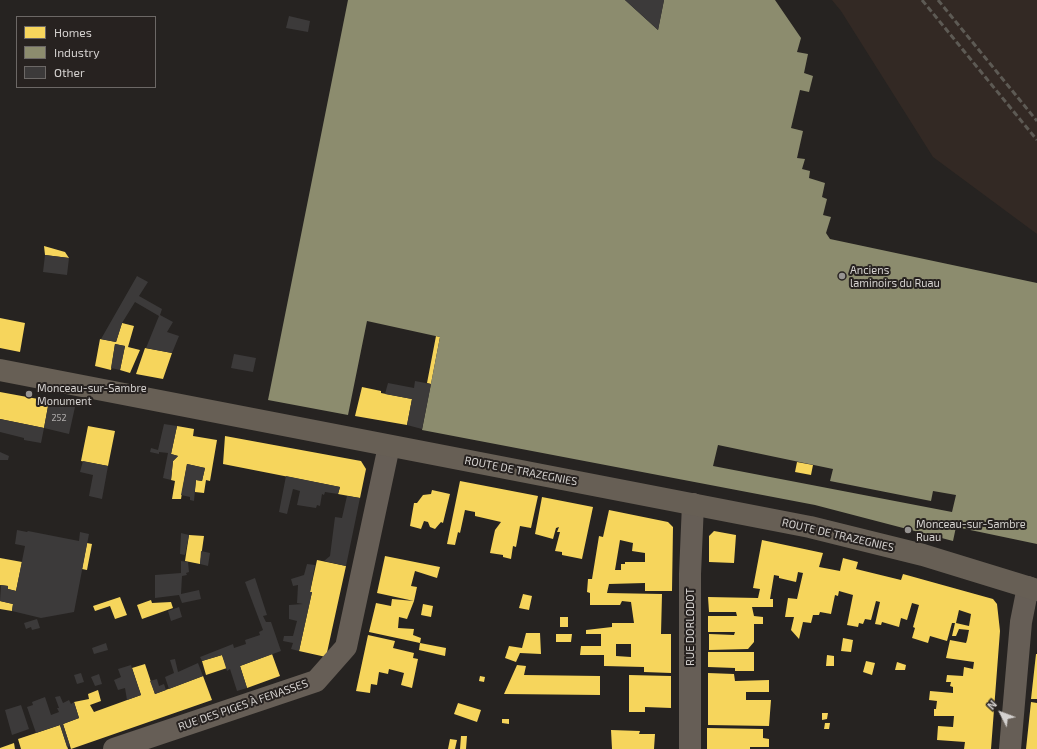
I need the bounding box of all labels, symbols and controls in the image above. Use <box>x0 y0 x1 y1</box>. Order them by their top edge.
legend <box>16 16 156 88</box>
text: Homes <box>54 25 92 39</box>
text: Industry <box>54 45 100 59</box>
text: Other <box>54 65 85 79</box>
place label: Anciens laminoirs du Ruau <box>850 263 940 289</box>
marker: Anciens laminoirs du Ruau <box>837 271 847 281</box>
place label: Monceau-sur-Sambre Monument <box>37 381 147 407</box>
marker: Monceau-sur-Sambre Monument <box>24 389 34 399</box>
house number: 252 <box>52 413 66 423</box>
street label: ROUTE DE TRAZEGNIES <box>463 454 579 488</box>
street label: ROUTE DE TRAZEGNIES <box>781 516 895 554</box>
place label: Monceau-sur-Sambre Ruau <box>916 517 1026 543</box>
marker: Monceau-sur-Sambre Ruau <box>903 525 913 535</box>
street label: RUE DORLODOT <box>683 588 697 666</box>
street label: RUE DES PIGES À FENASSES <box>176 677 310 733</box>
north arrow <box>981 693 1021 733</box>
text: N <box>984 697 999 712</box>

